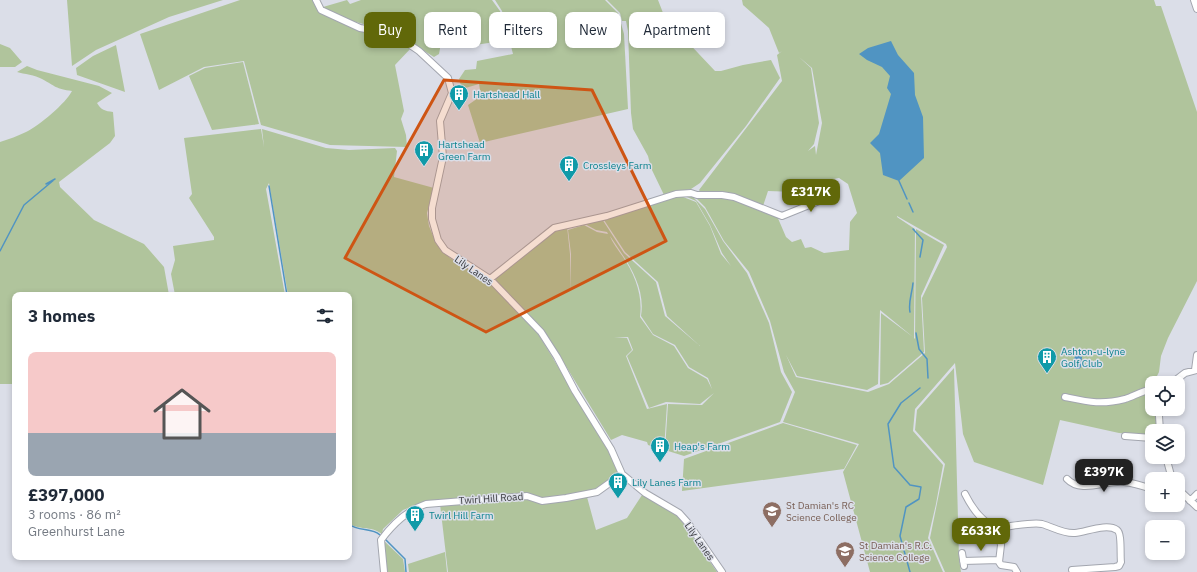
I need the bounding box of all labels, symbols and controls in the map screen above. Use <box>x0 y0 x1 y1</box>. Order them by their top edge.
chip: Buy <box>364 12 416 48</box>
chip: Rent <box>424 12 481 48</box>
chip: Filters <box>489 12 557 48</box>
chip: New <box>565 12 621 48</box>
chip: Apartment <box>629 12 725 48</box>
building icon: Hartshead Hall <box>448 83 470 111</box>
place label: Hartshead Hall <box>473 88 540 101</box>
place label: Hartshead Green Farm <box>438 138 491 163</box>
building icon: Hartshead Green Farm <box>413 139 435 167</box>
building icon: Crossleys Farm <box>558 154 580 182</box>
place label: Crossleys Farm <box>583 159 651 172</box>
pin: £317K <box>783 179 839 213</box>
text: £317K <box>791 183 831 200</box>
street label: Lily Lanes <box>452 253 496 288</box>
text: 3 homes <box>28 305 95 327</box>
icon: filters <box>314 305 336 327</box>
place label: Ashton-u-lyne Golf Club <box>1061 345 1126 370</box>
building icon: Ashton-u-lyne Golf Club <box>1036 346 1058 374</box>
map controls <box>1145 376 1185 560</box>
button: locate <box>1145 376 1185 416</box>
icon: home <box>146 378 218 450</box>
button: layers <box>1145 424 1185 464</box>
building icon: Heap's Farm <box>649 435 671 463</box>
place label: Heap's Farm <box>674 440 730 453</box>
pin: £397K <box>1076 459 1132 493</box>
text: £397K <box>1084 463 1124 480</box>
building icon: Lily Lanes Farm <box>607 471 629 499</box>
button: + <box>1145 472 1185 512</box>
place label: Lily Lanes Farm <box>632 476 701 489</box>
text: £397,000 <box>28 484 104 506</box>
street label: Twirl Hill Road <box>458 490 524 507</box>
place label: St Damian's RC Science College <box>786 499 857 524</box>
school or university icon: St Damian's RC Science College <box>761 500 783 528</box>
building icon: Twirl Hill Farm <box>404 504 426 532</box>
text: 3 rooms · 86 m² <box>28 506 121 523</box>
place label: Twirl Hill Farm <box>429 509 494 522</box>
pin: £633K <box>953 518 1009 552</box>
street label: Lily Lanes <box>682 520 718 563</box>
button: − <box>1145 520 1185 560</box>
text: £633K <box>961 522 1001 539</box>
text: Greenhurst Lane <box>28 523 125 540</box>
place label: St Damian's R.C. Science College <box>859 539 932 564</box>
school or university icon: St Damian's R.C. Science College <box>834 540 856 568</box>

